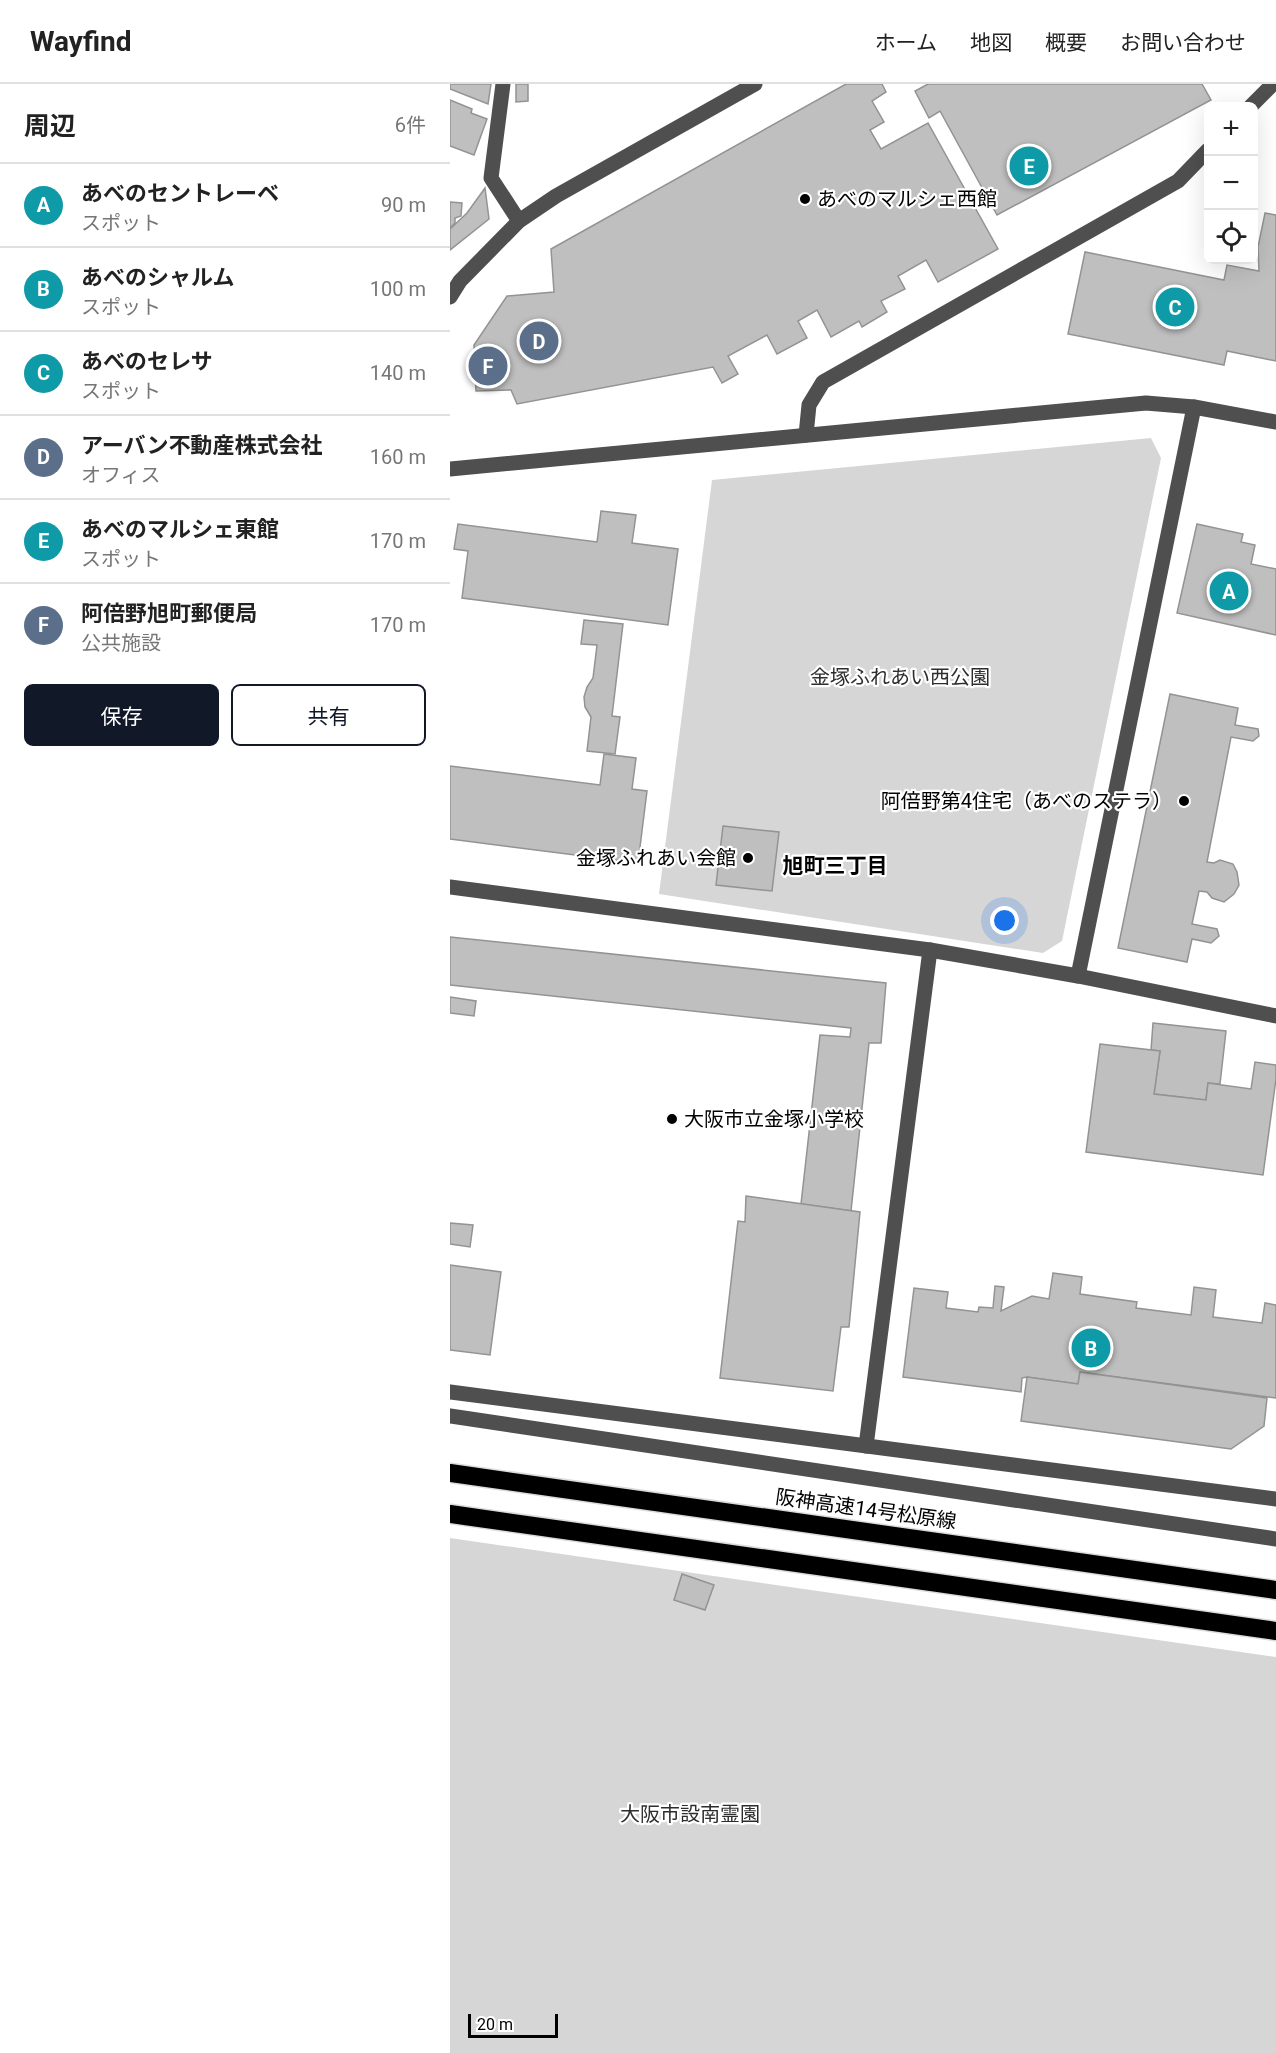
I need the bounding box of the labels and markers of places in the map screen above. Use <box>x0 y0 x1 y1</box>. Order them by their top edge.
pin: E <box>1010 144 1048 188</box>
place label: あべのマルシェ西館 <box>817 187 997 211</box>
marker: あべのマルシェ西館 <box>798 192 812 206</box>
pin: C <box>1156 284 1194 330</box>
pin: D <box>520 318 559 364</box>
pin: F <box>468 344 507 388</box>
pin: A <box>1210 568 1248 614</box>
place label: 阿倍野第4住宅（あべのステラ） <box>881 789 1172 813</box>
marker: 阿倍野第4住宅（あべのステラ） <box>1177 794 1191 808</box>
place label: 金塚ふれあい会館 <box>576 846 736 870</box>
marker: 金塚ふれあい会館 <box>741 851 755 865</box>
place label: 大阪市立金塚小学校 <box>684 1107 864 1131</box>
marker: 大阪市立金塚小学校 <box>665 1112 679 1126</box>
pin: B <box>1072 1326 1110 1370</box>

